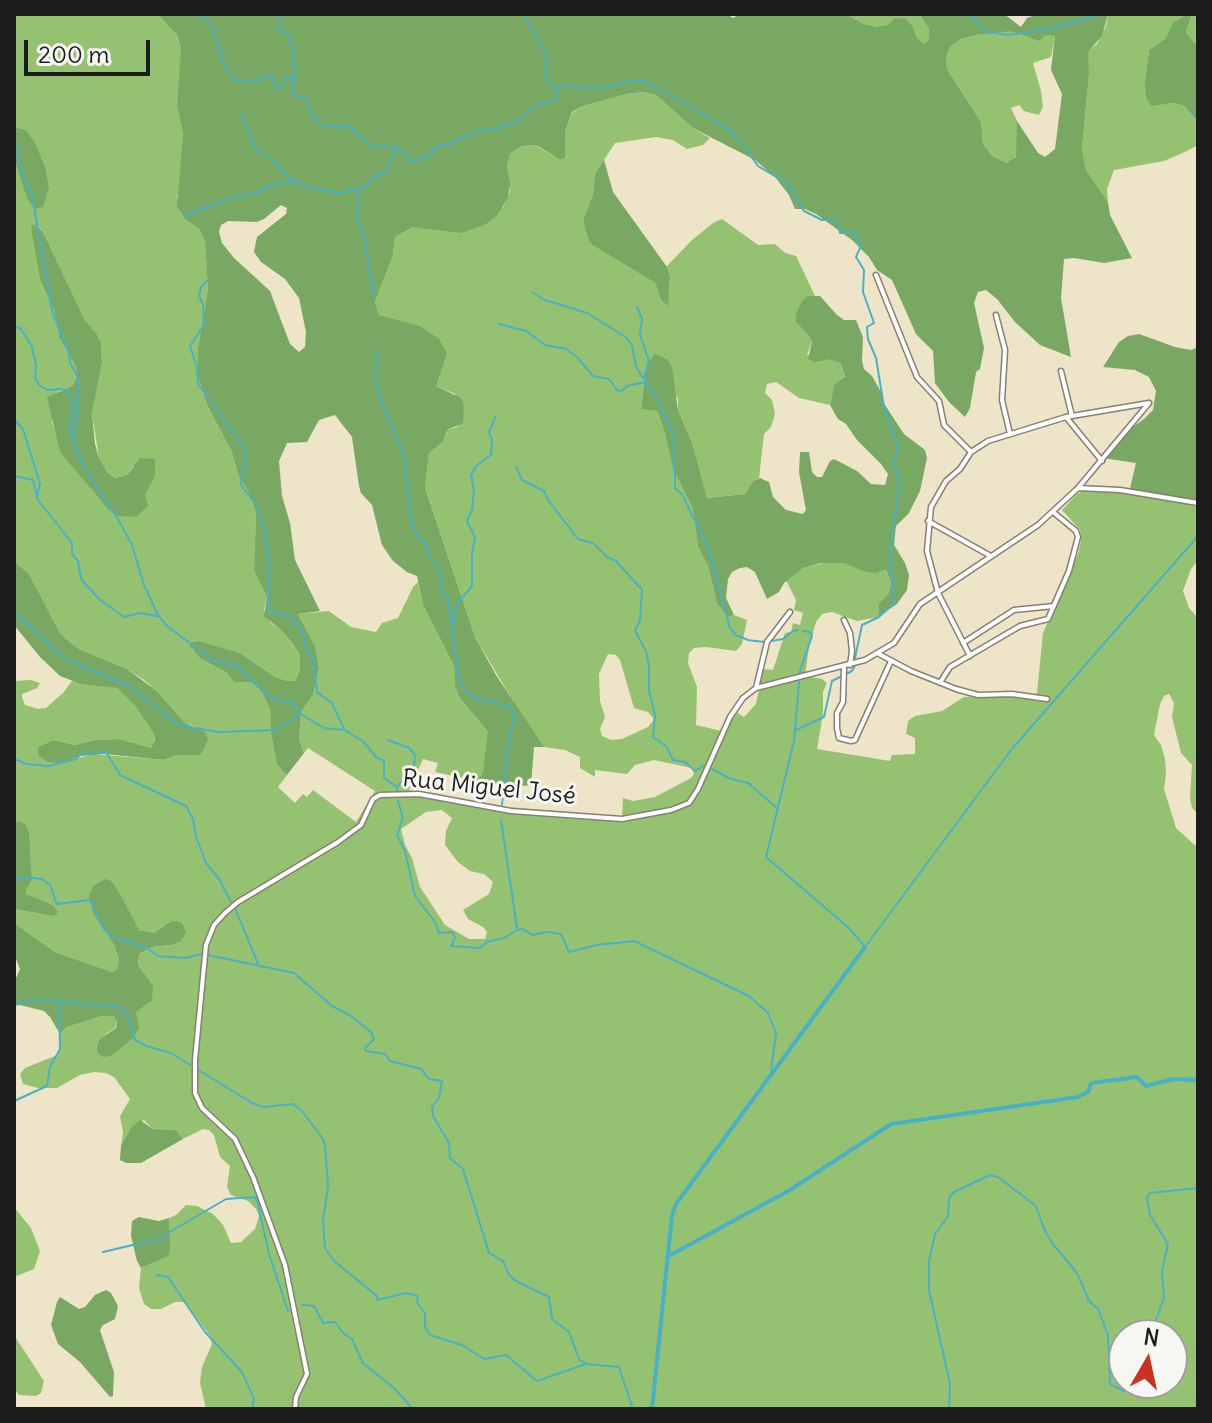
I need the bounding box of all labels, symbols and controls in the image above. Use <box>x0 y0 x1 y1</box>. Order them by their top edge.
scale bar <box>28 24 154 74</box>
text: 200 m <box>38 39 110 69</box>
street label: Rua Miguel José <box>401 765 577 811</box>
north arrow <box>1108 1319 1188 1399</box>
text: N <box>1142 1322 1161 1352</box>

